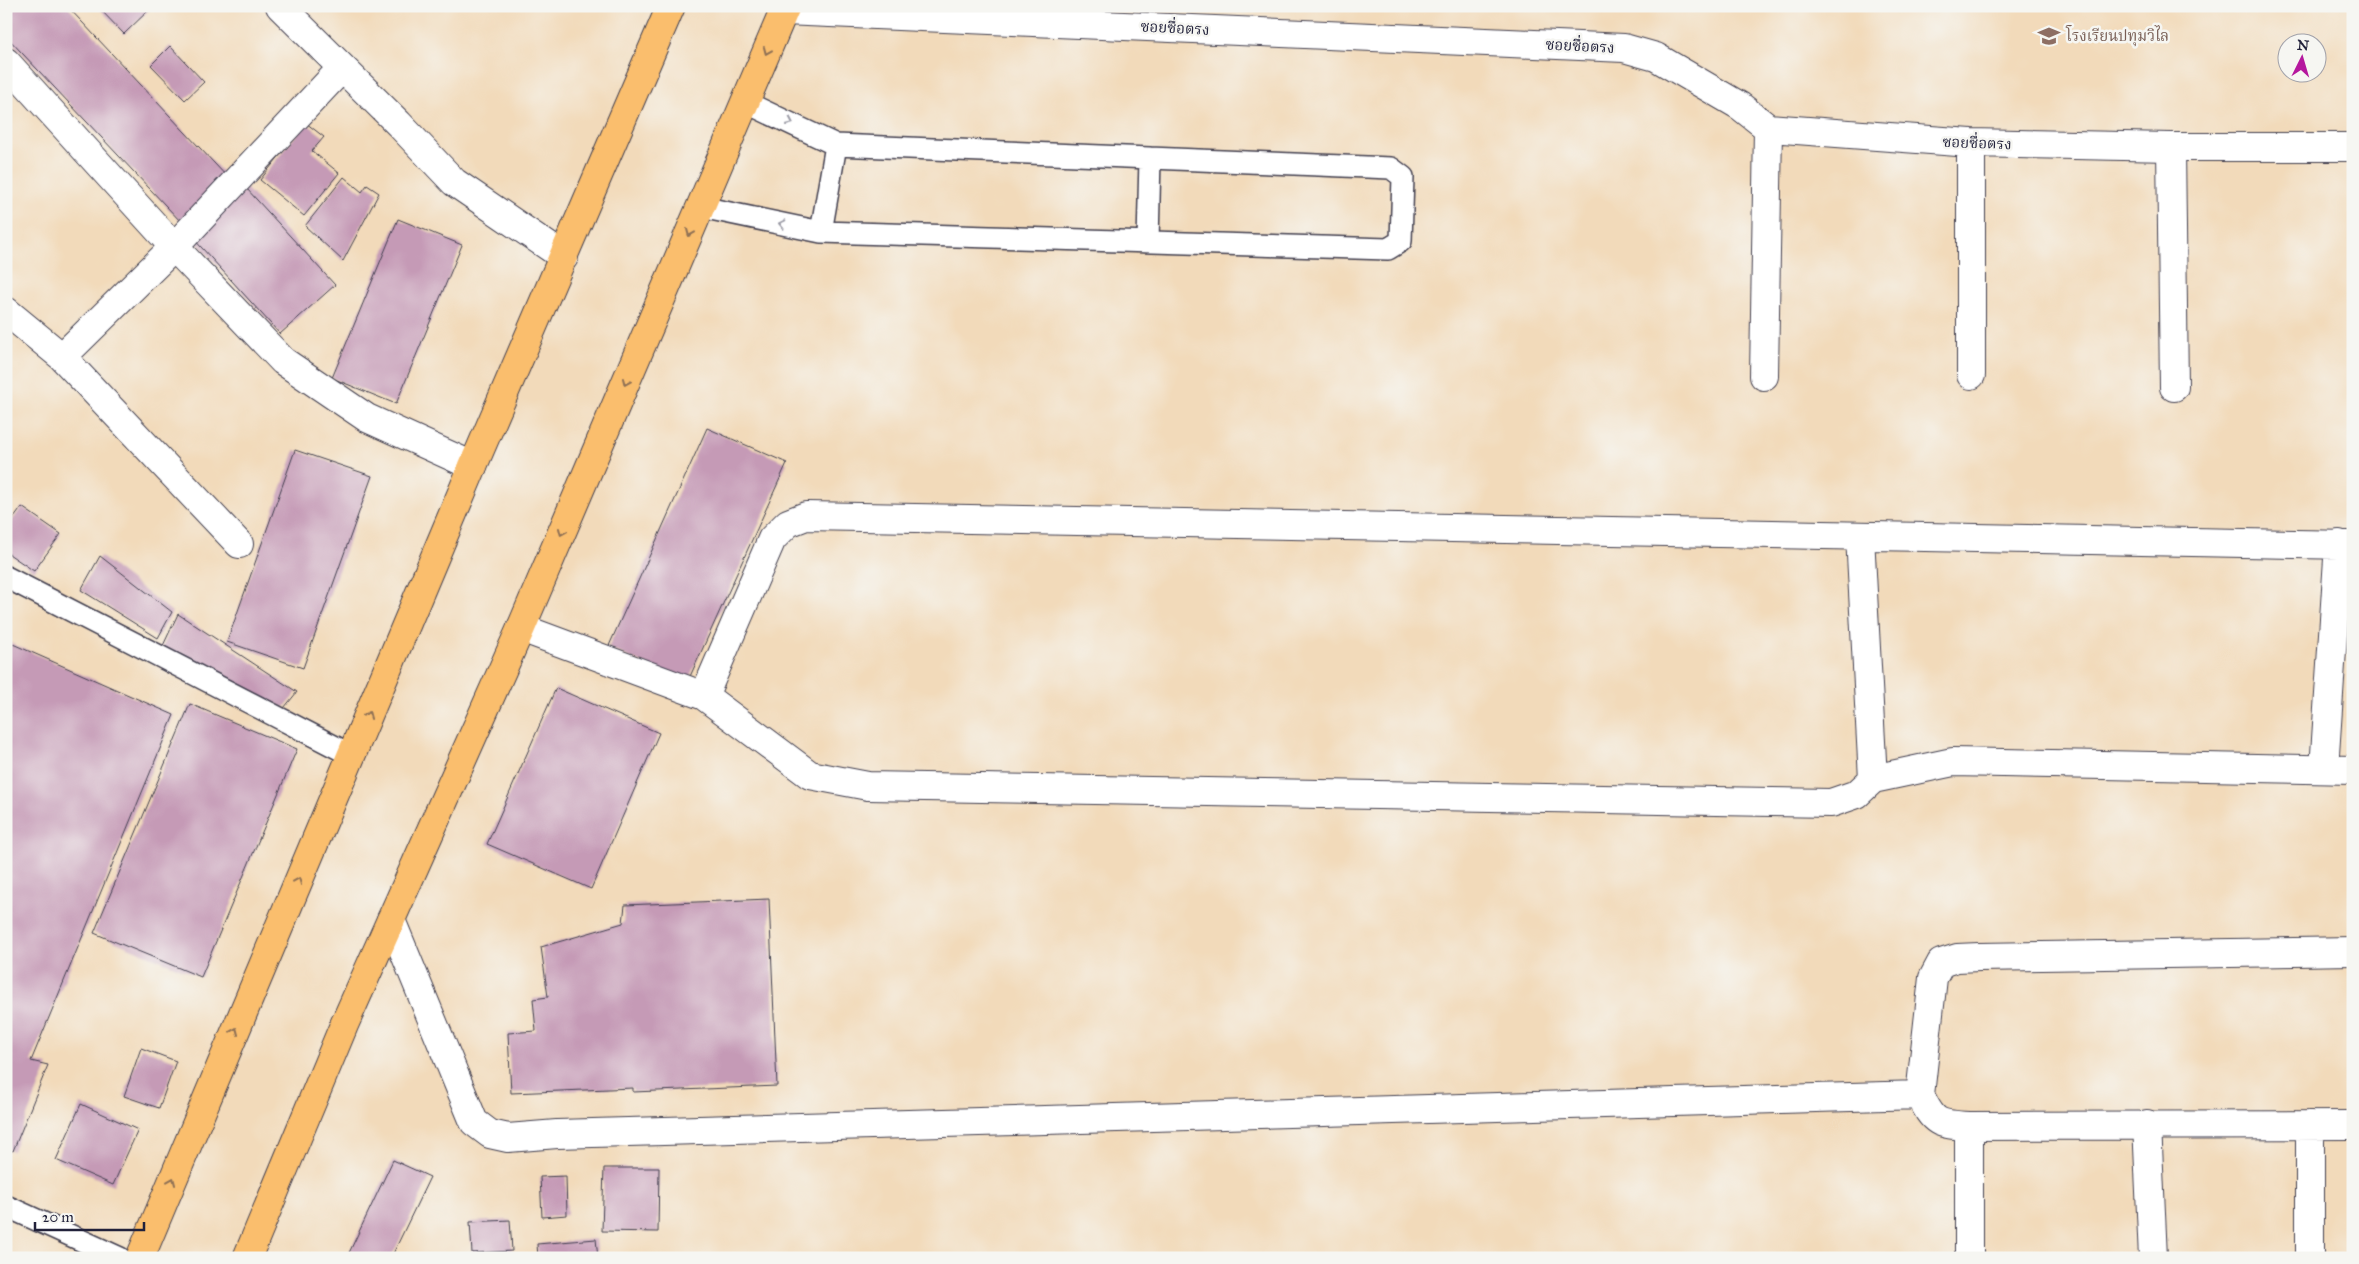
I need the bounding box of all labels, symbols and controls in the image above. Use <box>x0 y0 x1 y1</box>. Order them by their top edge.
street label: ซอยซื่อตรง <box>1140 15 1210 39</box>
school or university icon: โรงเรียนปทุมวิไล <box>2036 23 2062 49</box>
place label: โรงเรียนปทุมวิไล <box>2065 25 2169 47</box>
north arrow <box>2276 32 2326 82</box>
street label: ซอยซื่อตรง <box>1545 33 1615 57</box>
text: N <box>2296 37 2310 55</box>
one-way arrow <box>763 46 773 55</box>
one-way arrow <box>784 116 793 126</box>
street label: ซอยซื่อตรง <box>1942 131 2012 153</box>
one-way arrow <box>778 219 787 230</box>
one-way arrow <box>685 228 696 237</box>
one-way arrow <box>622 377 633 386</box>
one-way arrow <box>557 527 568 536</box>
one-way arrow <box>362 711 372 720</box>
one-way arrow <box>292 877 303 886</box>
one-way arrow <box>229 1027 240 1036</box>
one-way arrow <box>167 1177 177 1185</box>
scale bar <box>35 1199 144 1231</box>
text: 20 m <box>42 1208 74 1226</box>

